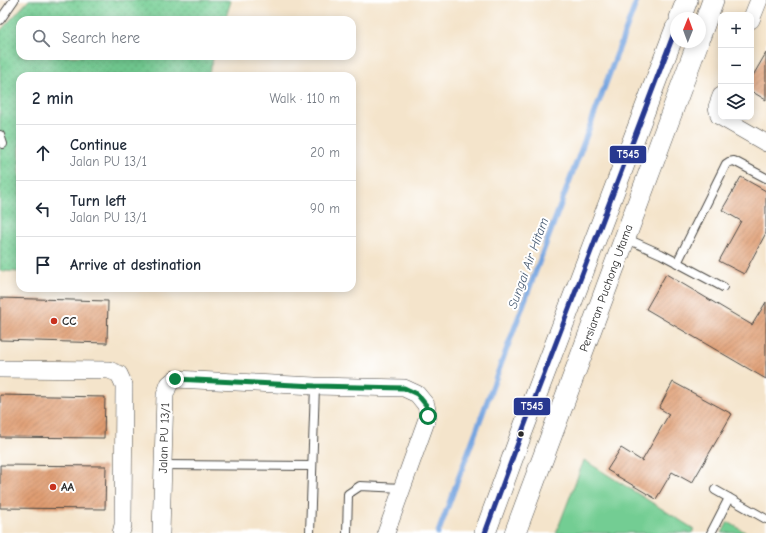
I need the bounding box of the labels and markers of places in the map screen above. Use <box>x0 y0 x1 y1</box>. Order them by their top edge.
place label: CC <box>62 314 76 328</box>
marker: CC <box>49 316 59 326</box>
unlabelled marker <box>516 429 526 439</box>
place label: AA <box>61 480 75 494</box>
marker: AA <box>48 482 58 492</box>

